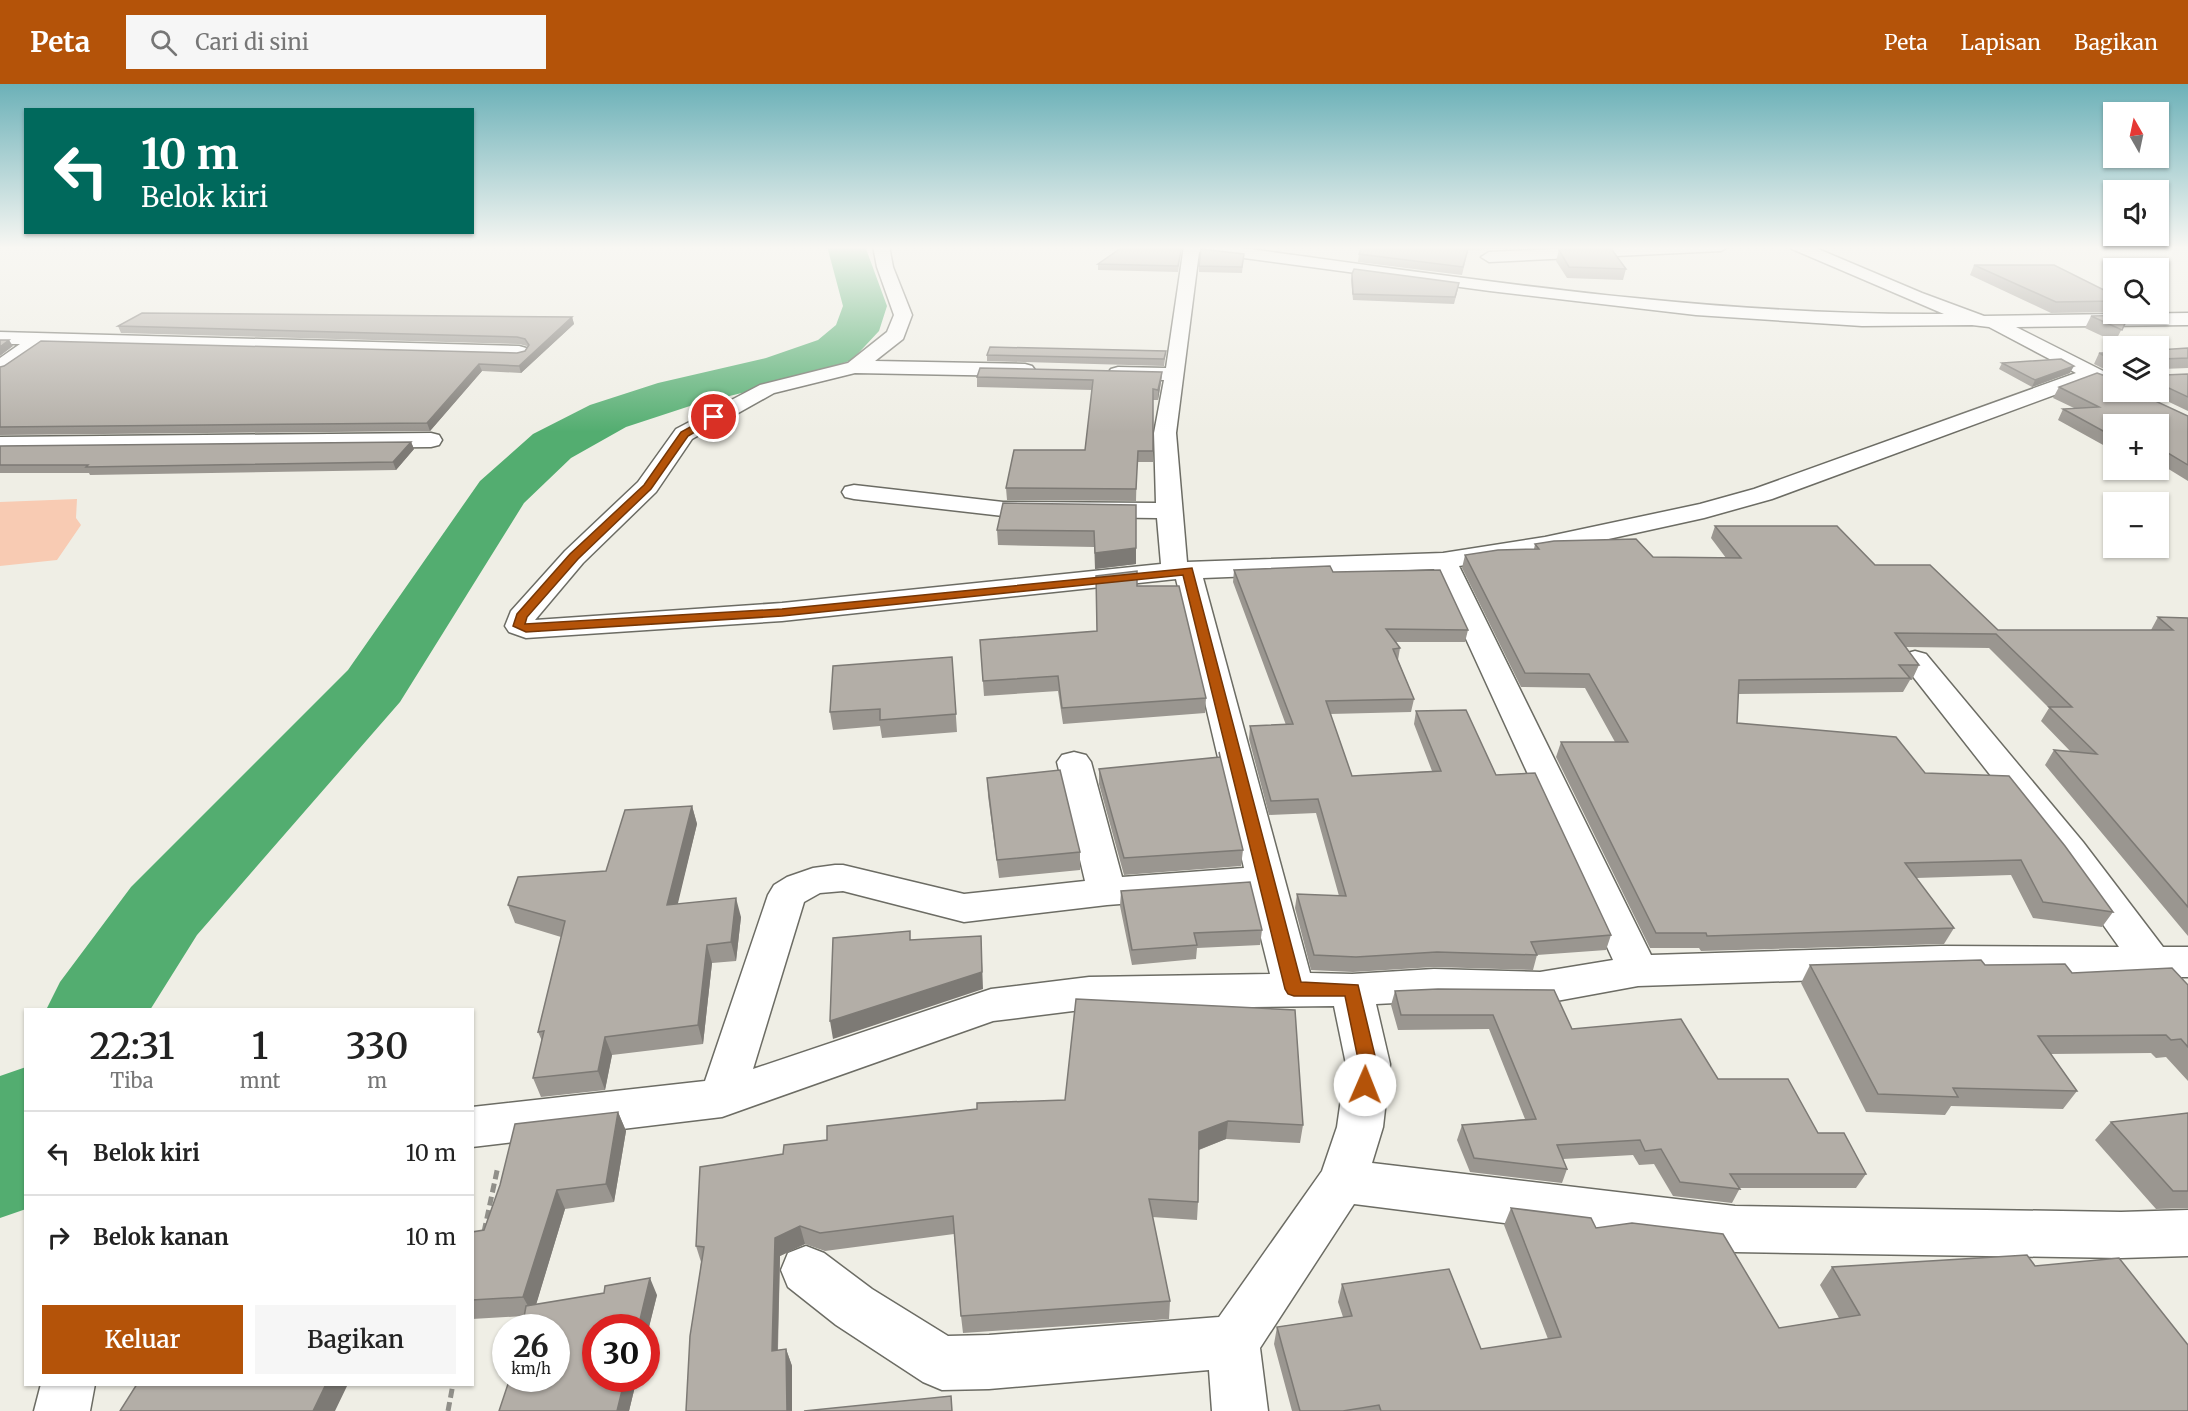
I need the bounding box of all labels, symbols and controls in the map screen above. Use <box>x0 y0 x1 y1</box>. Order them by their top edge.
search box <box>126 15 546 69</box>
text: Peta <box>30 24 90 60</box>
icon: search <box>147 26 180 59</box>
text: Cari di sini <box>195 28 309 56</box>
text: Peta <box>1884 29 1928 56</box>
text: Lapisan <box>1961 29 2041 56</box>
text: Bagikan <box>2074 29 2158 56</box>
north arrow <box>2103 102 2169 168</box>
map controls <box>2103 102 2169 558</box>
text: 10 m <box>141 128 239 180</box>
icon: left <box>42 132 120 210</box>
text: Belok kiri <box>141 180 268 214</box>
button: sound <box>2103 180 2169 246</box>
button: search <box>2103 258 2169 324</box>
button: layers <box>2103 336 2169 402</box>
pin <box>688 391 739 442</box>
icon: arrive <box>697 400 730 433</box>
button: + <box>2103 414 2169 480</box>
button: − <box>2103 492 2169 558</box>
text: 22:31 <box>89 1024 174 1069</box>
text: 1 <box>252 1024 268 1069</box>
text: 330 <box>346 1024 409 1069</box>
position arrow <box>1333 1053 1397 1117</box>
text: Tiba <box>110 1068 153 1093</box>
text: mnt <box>240 1068 280 1093</box>
text: m <box>367 1068 387 1093</box>
icon: left <box>42 1137 75 1170</box>
text: Belok kiri <box>93 1139 200 1167</box>
text: 10 m <box>406 1139 456 1167</box>
icon: right <box>42 1221 75 1254</box>
text: Belok kanan <box>93 1223 229 1251</box>
text: 10 m <box>406 1223 456 1251</box>
button: Keluar <box>42 1305 243 1374</box>
button: Bagikan <box>255 1305 456 1374</box>
speed limit sign: 30 <box>582 1314 660 1392</box>
text: 26 <box>513 1327 549 1365</box>
text: km/h <box>511 1359 551 1378</box>

